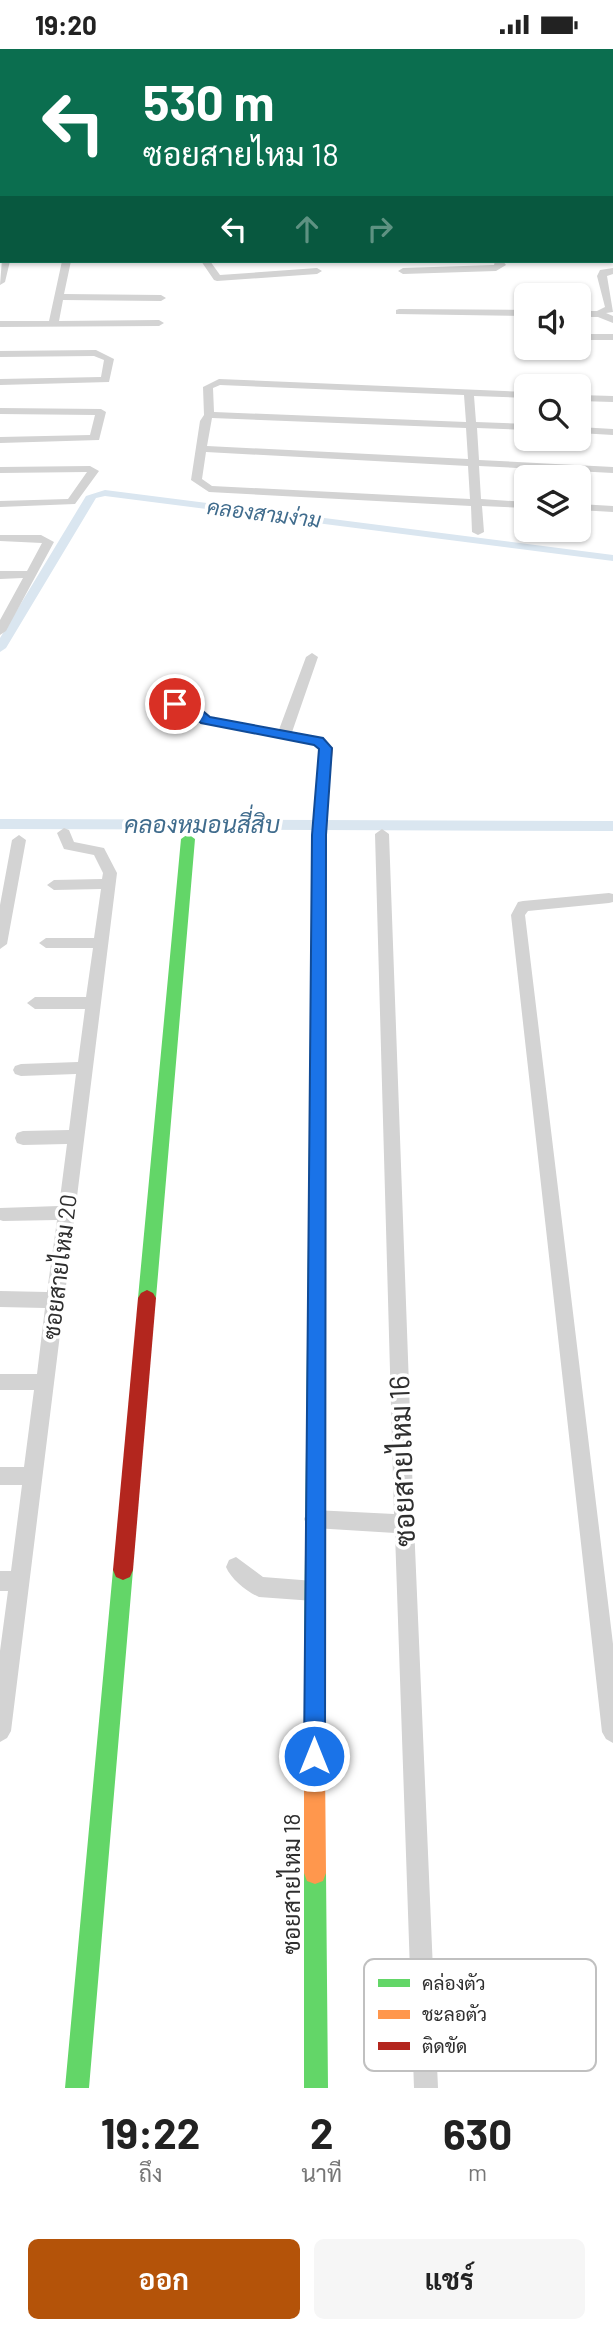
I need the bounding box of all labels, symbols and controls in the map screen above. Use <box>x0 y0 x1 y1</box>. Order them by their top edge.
text: 19:20 <box>35 9 97 40</box>
text: 530 m <box>143 72 275 131</box>
icon: left <box>28 77 119 168</box>
text: ซอยสายไหม 18 <box>143 134 339 172</box>
icon: left <box>215 210 253 248</box>
icon: ahead <box>288 210 326 248</box>
icon: right <box>361 210 399 248</box>
map controls <box>514 283 591 542</box>
button: sound <box>514 283 591 360</box>
button: search <box>514 374 591 451</box>
button: layers <box>514 465 591 542</box>
water label: คลองสามง่าม <box>206 493 323 532</box>
pin <box>145 674 205 734</box>
icon: arrive <box>156 685 194 723</box>
water label: คลองหมอนสี่สิบ <box>124 804 281 838</box>
street label: ซอยสายไหม 20 <box>35 1193 82 1341</box>
street label: ซอยสายไหม 16 <box>380 1375 421 1547</box>
position arrow <box>277 1719 351 1793</box>
street label: ซอยสายไหม 18 <box>276 1814 305 1954</box>
legend <box>364 1959 596 2071</box>
text: คล่องตัว <box>422 1971 486 1994</box>
text: ชะลอตัว <box>422 2002 487 2025</box>
text: ติดขัด <box>422 2034 467 2057</box>
text: 19:22 <box>101 2107 200 2157</box>
text: 2 <box>310 2107 333 2157</box>
text: 630 <box>443 2108 512 2158</box>
text: m <box>468 2158 487 2186</box>
text: ถึง <box>139 2159 163 2187</box>
text: นาที <box>301 2159 342 2187</box>
button: ออก <box>28 2239 300 2319</box>
button: แชร์ <box>314 2239 585 2319</box>

